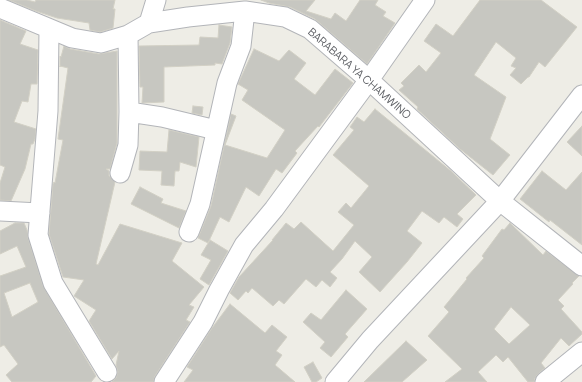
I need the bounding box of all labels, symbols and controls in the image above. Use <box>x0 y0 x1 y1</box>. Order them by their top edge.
street label: BARABARA YA CHAMWINO <box>305 26 413 122</box>

